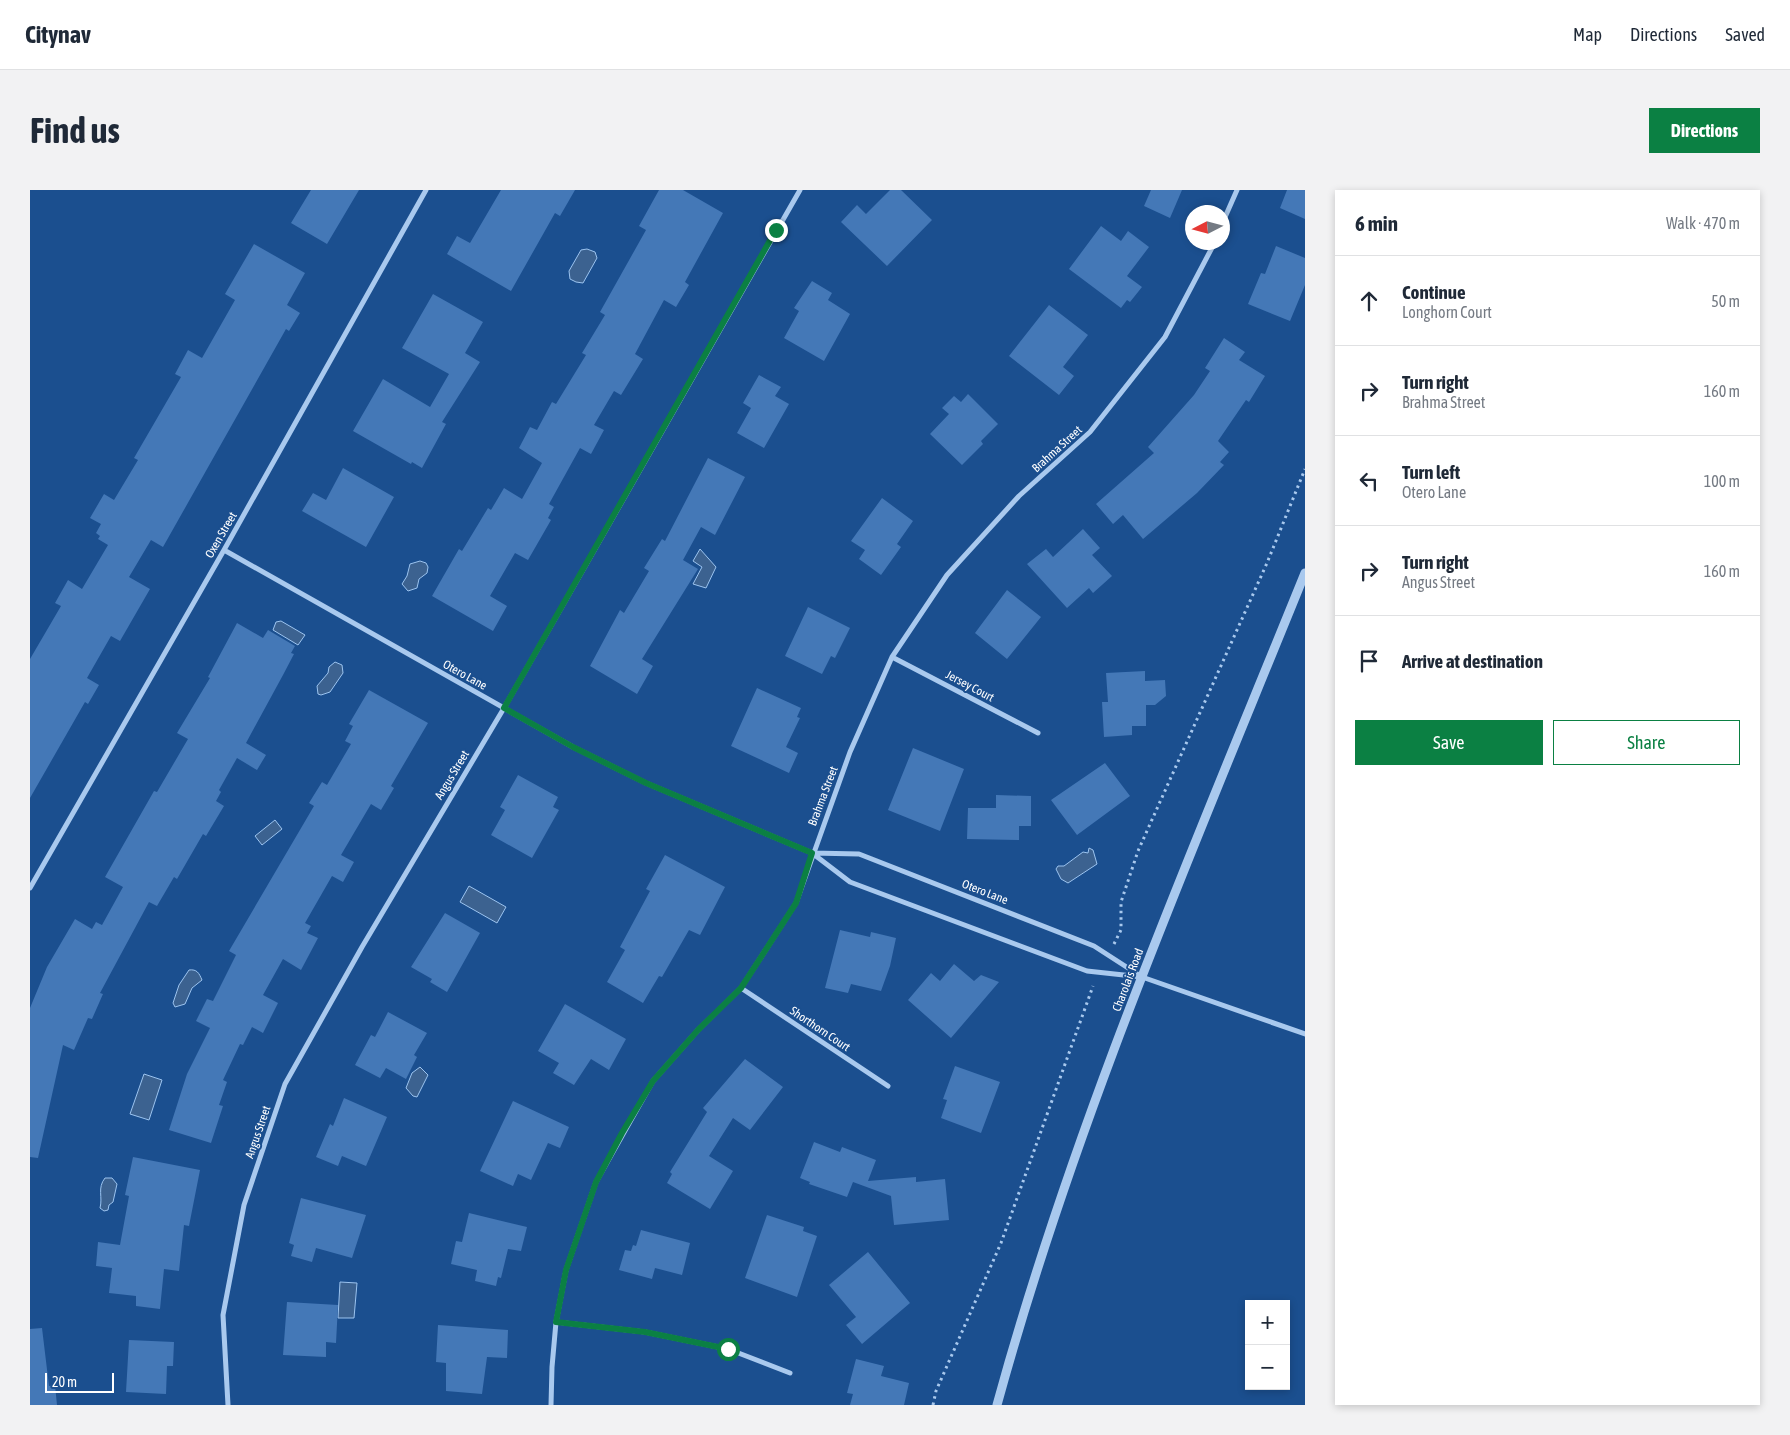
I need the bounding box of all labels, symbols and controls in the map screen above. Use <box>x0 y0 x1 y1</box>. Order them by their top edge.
text: Citynav <box>25 21 91 48</box>
text: Map <box>1573 24 1602 45</box>
text: Directions <box>1630 24 1697 45</box>
text: Saved <box>1725 24 1765 45</box>
button: Directions <box>1649 108 1760 153</box>
text: Find us <box>30 110 120 150</box>
north arrow <box>1185 205 1230 250</box>
text: 6 min <box>1355 211 1398 235</box>
text: Walk · 470 m <box>1666 214 1740 232</box>
route end <box>765 219 788 242</box>
text: Continue <box>1402 281 1466 303</box>
icon: ahead <box>1355 287 1383 315</box>
text: 50 m <box>1711 292 1740 310</box>
text: Longhorn Court <box>1402 303 1492 321</box>
text: Turn right <box>1402 371 1469 393</box>
icon: right <box>1355 377 1383 405</box>
text: 160 m <box>1704 382 1740 400</box>
text: Brahma Street <box>1402 393 1485 411</box>
street label: Brahma Street <box>1029 423 1085 475</box>
text: Turn left <box>1402 461 1460 483</box>
icon: left <box>1355 467 1383 495</box>
text: 100 m <box>1704 472 1740 490</box>
text: Otero Lane <box>1402 483 1466 501</box>
street label: Oxen Street <box>202 509 240 561</box>
text: Turn right <box>1402 551 1469 573</box>
icon: right <box>1355 557 1383 585</box>
text: 160 m <box>1704 562 1740 580</box>
text: Angus Street <box>1402 573 1475 591</box>
icon: arrive <box>1355 647 1383 675</box>
text: Arrive at destination <box>1402 650 1543 672</box>
street label: Otero Lane <box>441 657 489 693</box>
street label: Jersey Court <box>943 667 997 705</box>
button: Save <box>1355 720 1543 765</box>
button: Share <box>1553 720 1740 765</box>
street label: Angus Street <box>432 747 472 802</box>
street label: Brahma Street <box>805 764 841 828</box>
street label: Otero Lane <box>960 877 1010 907</box>
street label: Charolais Road <box>1110 947 1146 1013</box>
street label: Shorthorn Court <box>787 1004 853 1055</box>
street label: Angus Street <box>242 1103 274 1160</box>
map controls <box>1245 1300 1290 1390</box>
button: + <box>1245 1300 1290 1345</box>
route start <box>717 1338 740 1361</box>
button: − <box>1245 1345 1290 1390</box>
scale bar <box>45 1370 114 1393</box>
text: 20 m <box>52 1374 77 1390</box>

